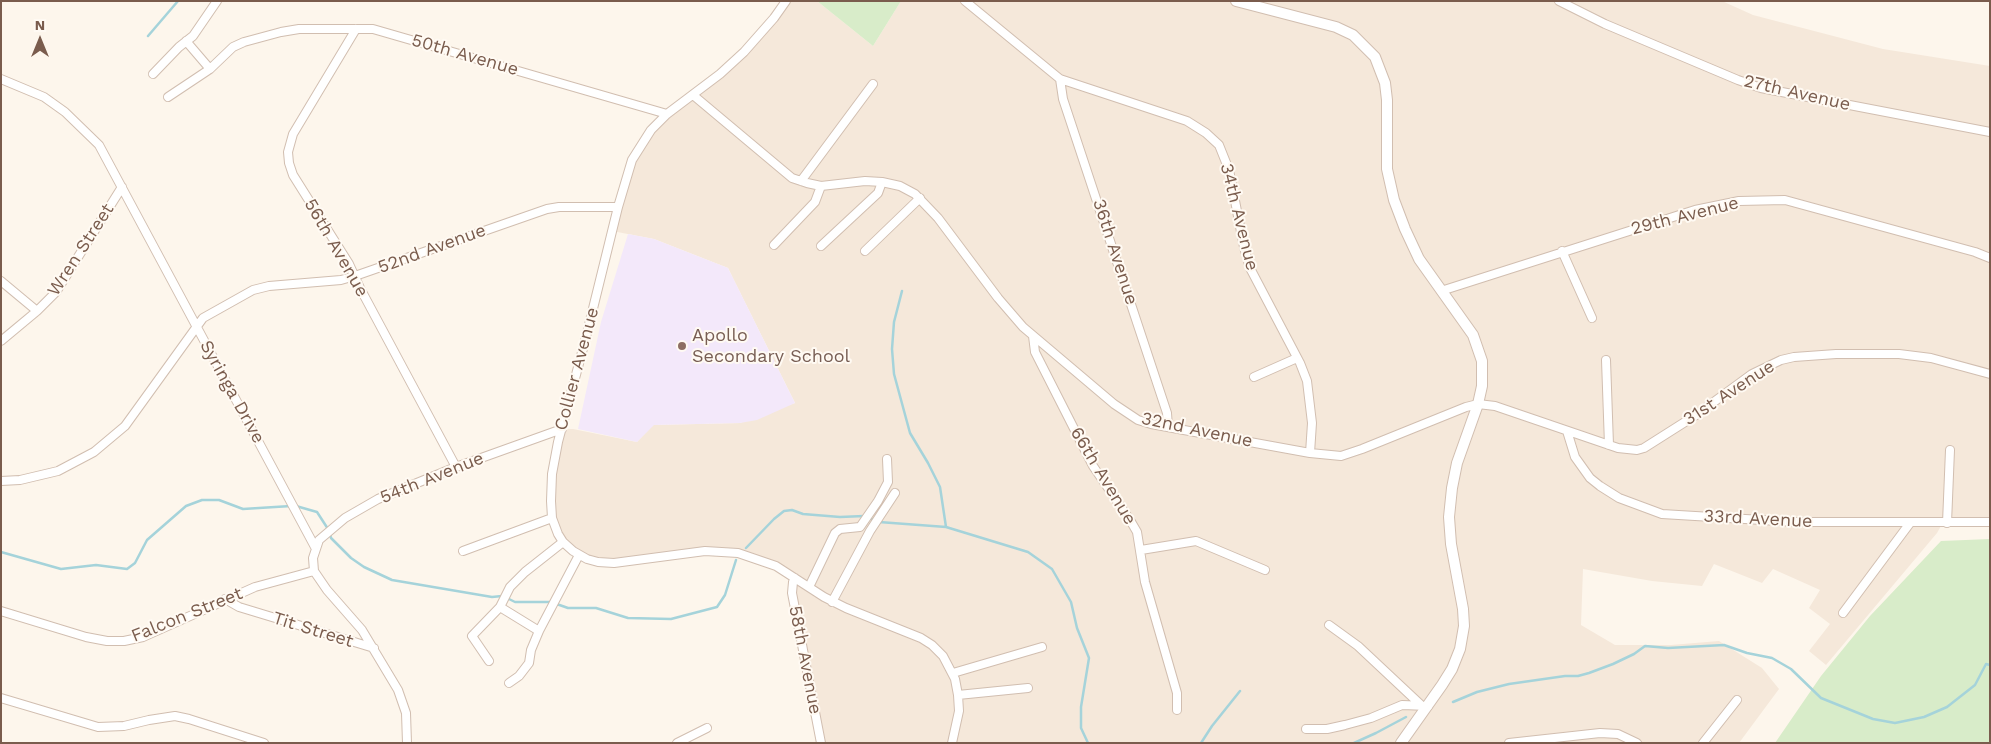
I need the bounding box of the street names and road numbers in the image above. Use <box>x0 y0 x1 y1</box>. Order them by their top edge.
street label: 50th Avenue <box>409 29 521 81</box>
street label: 27th Avenue <box>1742 70 1852 116</box>
street label: 34th Avenue <box>1215 161 1263 273</box>
street label: 29th Avenue <box>1629 192 1741 240</box>
street label: 56th Avenue <box>299 195 373 301</box>
street label: 36th Avenue <box>1088 196 1142 308</box>
street label: Wren Street <box>43 200 119 300</box>
street label: 52nd Avenue <box>375 219 489 279</box>
street label: Collier Avenue <box>550 305 604 433</box>
street label: Syringa Drive <box>195 337 269 447</box>
street label: 31st Avenue <box>1679 356 1779 430</box>
street label: 32nd Avenue <box>1139 408 1255 452</box>
street label: 66th Avenue <box>1065 423 1141 529</box>
street label: 54th Avenue <box>377 447 487 509</box>
street label: 33rd Avenue <box>1703 505 1813 533</box>
street label: Falcon Street <box>128 583 246 647</box>
street label: 58th Avenue <box>784 604 826 716</box>
street label: Tit Street <box>270 608 356 652</box>

